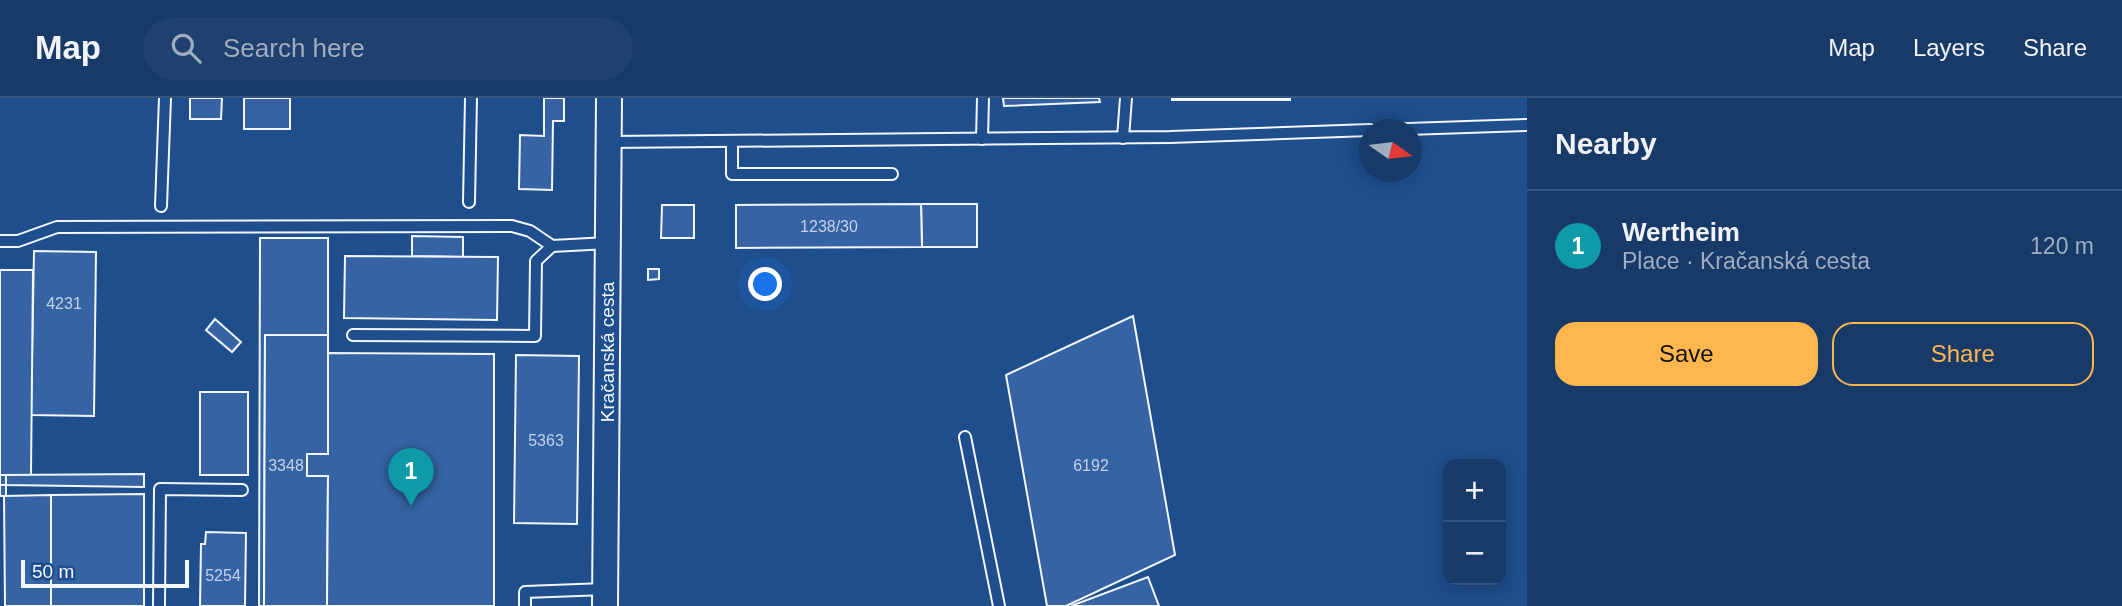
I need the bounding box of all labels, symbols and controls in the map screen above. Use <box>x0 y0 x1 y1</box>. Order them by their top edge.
search box <box>143 17 633 80</box>
text: Map <box>35 29 101 66</box>
icon: search <box>167 29 205 67</box>
text: Search here <box>223 33 365 63</box>
text: Map <box>1828 34 1875 61</box>
text: Layers <box>1913 34 1985 61</box>
text: Share <box>2023 34 2087 61</box>
north arrow <box>1359 119 1422 182</box>
text: Nearby <box>1555 127 1657 160</box>
text: Wertheim <box>1622 217 1740 247</box>
house number: 1238/30 <box>800 218 858 235</box>
text: 1 <box>1572 233 1584 259</box>
text: 120 m <box>2030 233 2094 259</box>
text: Place · Kračanská cesta <box>1622 248 1870 274</box>
your location <box>748 267 782 301</box>
street label: Kračanská cesta <box>597 281 618 422</box>
house number: 4231 <box>46 295 82 312</box>
button: Save <box>1555 322 1818 386</box>
button: Share <box>1832 322 2094 386</box>
house number: 5363 <box>528 432 564 449</box>
pin: 1 <box>388 448 434 506</box>
house number: 3348 <box>268 457 304 474</box>
house number: 6192 <box>1073 457 1109 474</box>
map controls <box>1443 459 1506 585</box>
button: + <box>1443 459 1506 522</box>
button: − <box>1443 522 1506 585</box>
scale bar <box>21 557 189 589</box>
text: 50 m <box>32 561 74 582</box>
house number: 5254 <box>205 567 241 584</box>

